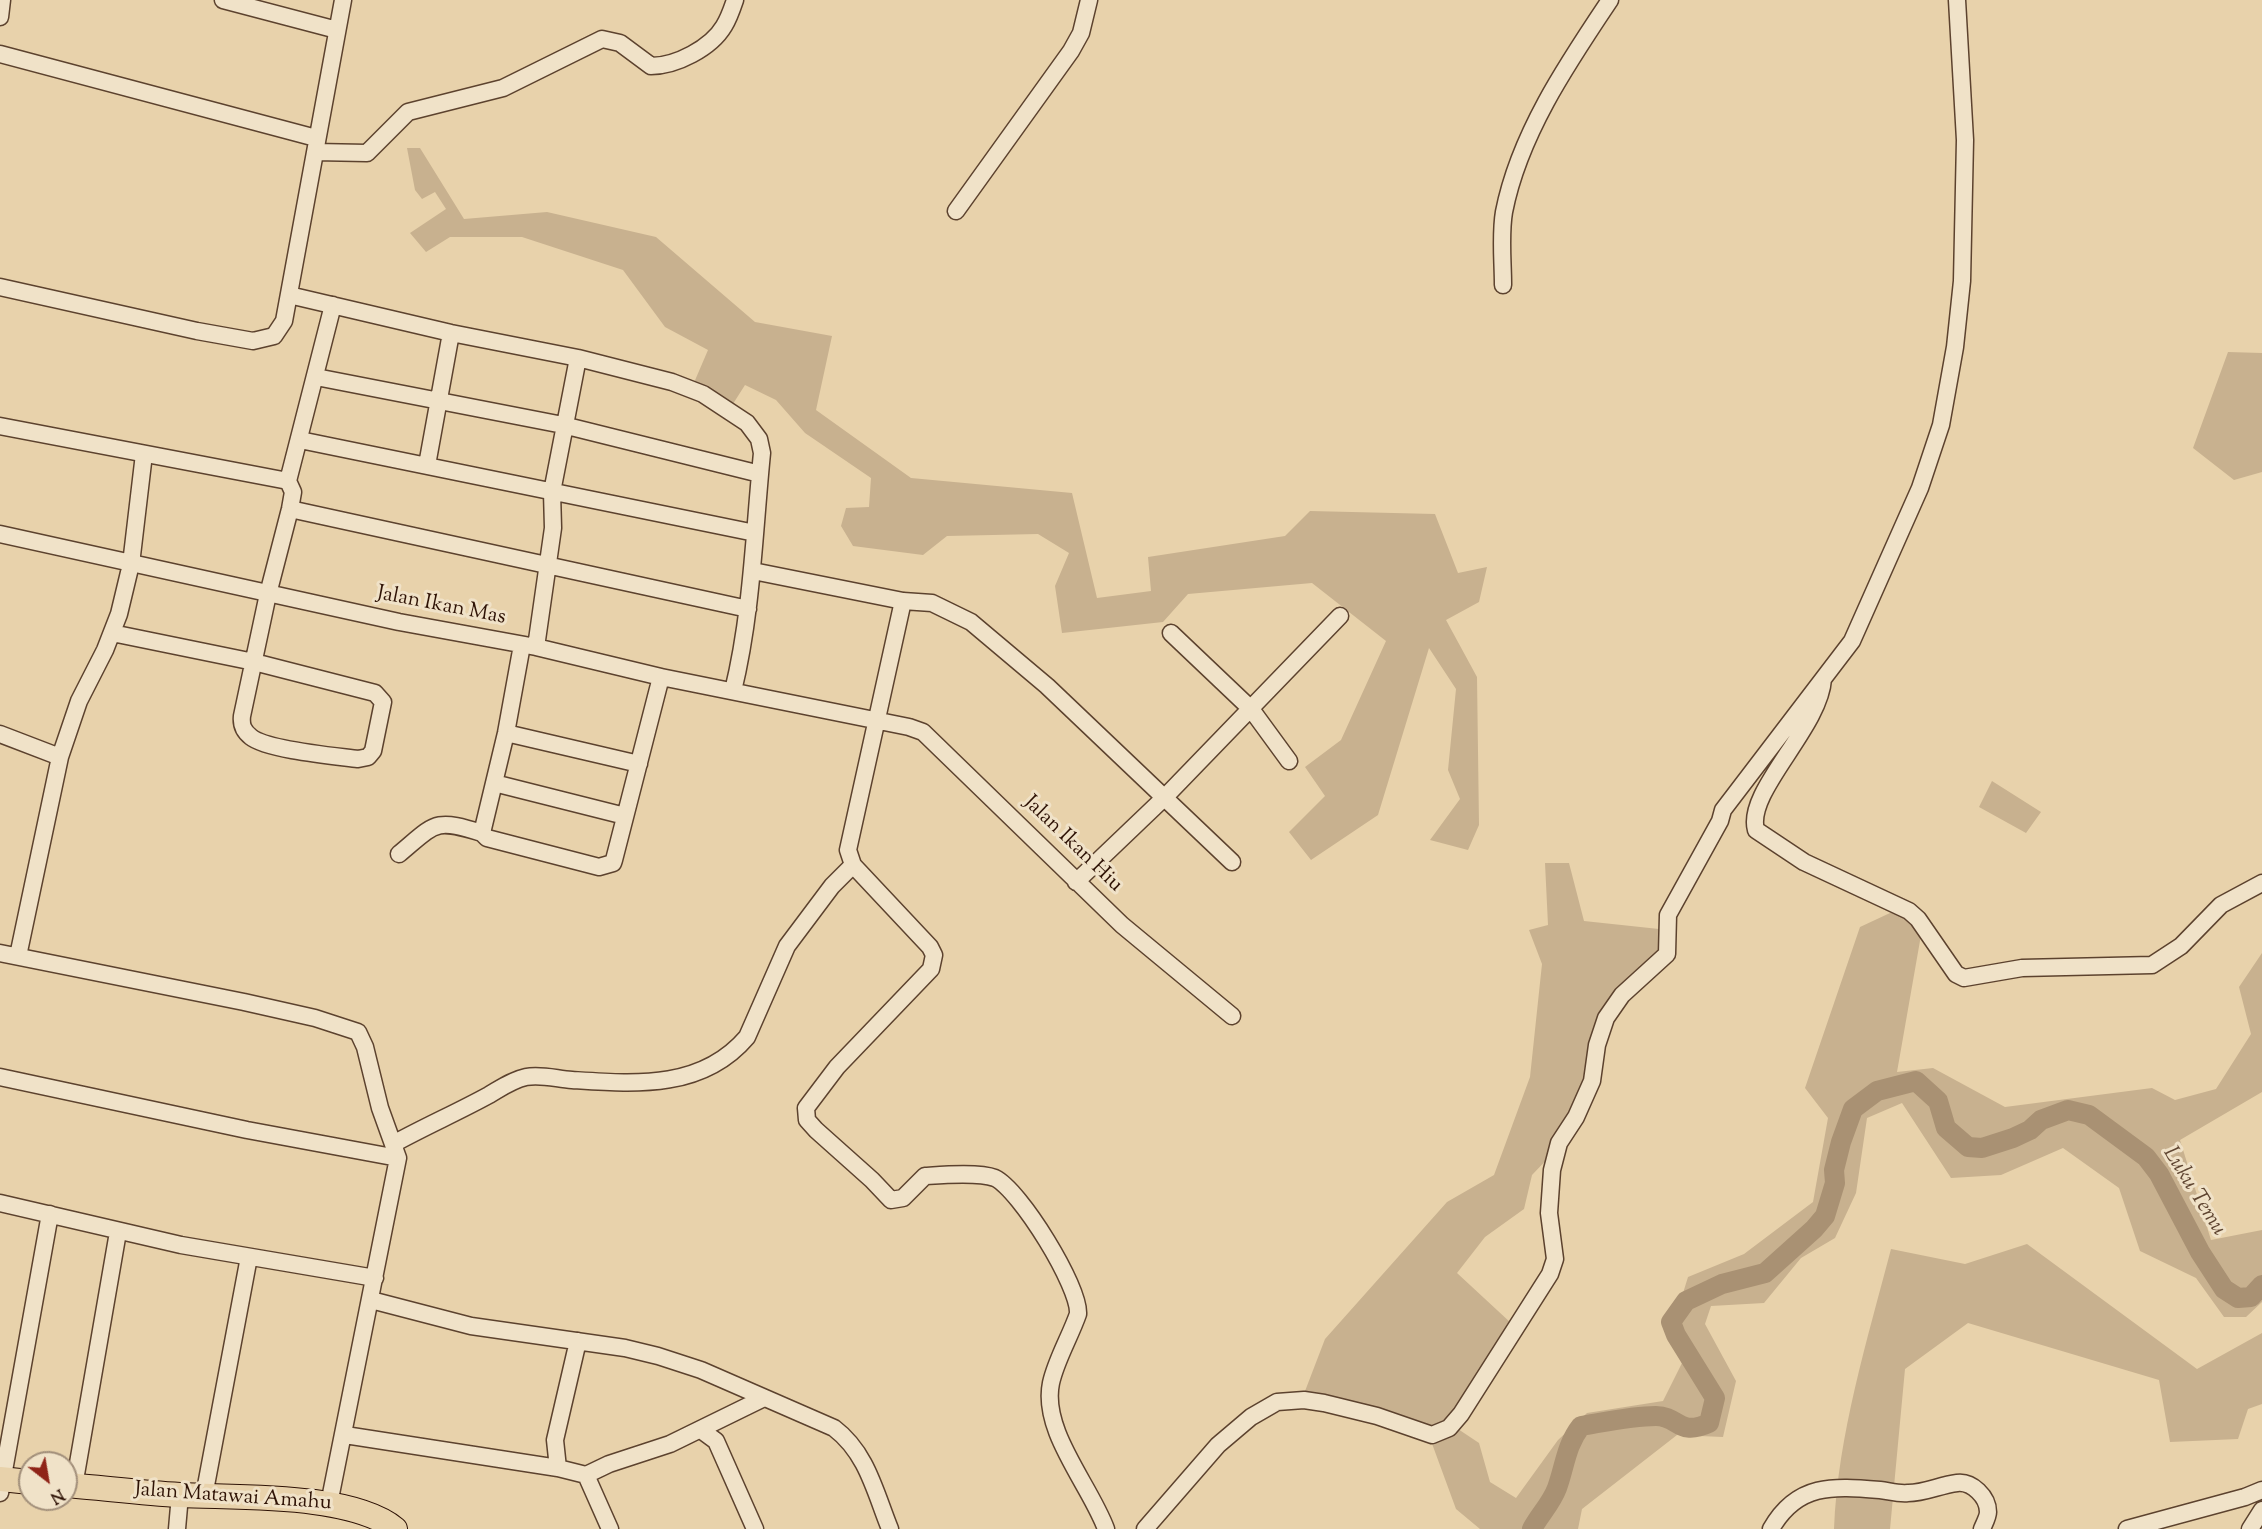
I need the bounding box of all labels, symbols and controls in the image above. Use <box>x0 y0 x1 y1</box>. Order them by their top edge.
street label: Jalan Ikan Mas <box>374 582 508 632</box>
street label: Jalan Ikan Hiu <box>1017 791 1127 899</box>
water label: Luku Temu <box>2155 1143 2231 1241</box>
north arrow <box>18 1451 78 1511</box>
street label: Jalan Matawai Amahu <box>134 1479 332 1517</box>
text: N <box>45 1482 68 1508</box>

